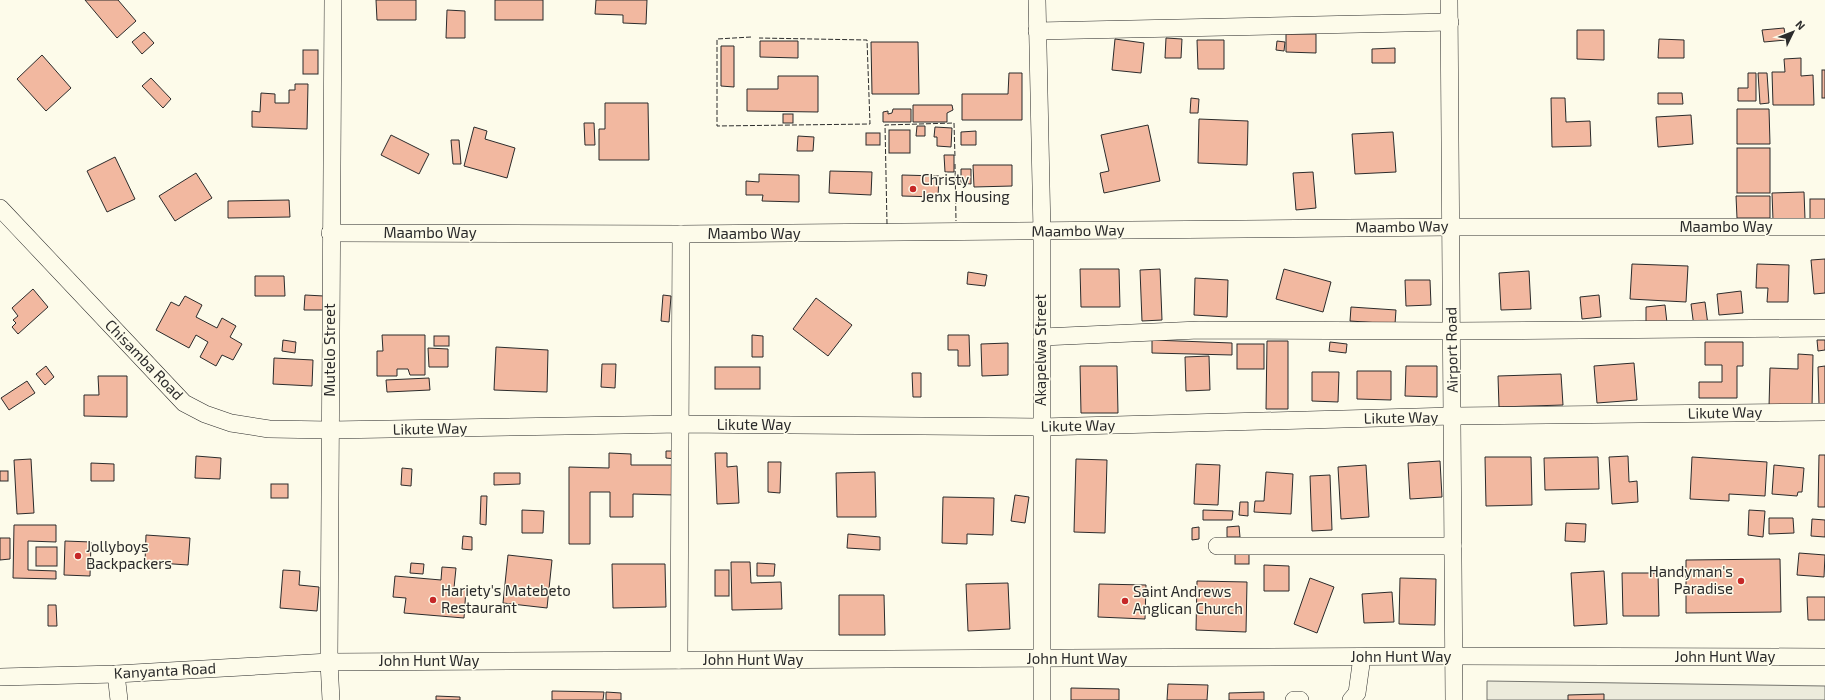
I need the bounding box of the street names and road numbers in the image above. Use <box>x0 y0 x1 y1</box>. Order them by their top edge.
street label: Maambo Way <box>1355 216 1449 236</box>
street label: Maambo Way <box>1679 217 1773 235</box>
street label: Maambo Way <box>1031 220 1125 240</box>
street label: Maambo Way <box>383 223 477 241</box>
street label: Maambo Way <box>707 224 801 242</box>
street label: Akapelwa Street <box>1031 294 1049 406</box>
street label: Mutelo Street <box>320 303 338 397</box>
street label: Airport Road <box>1441 307 1461 393</box>
street label: Chisamba Road <box>102 315 188 403</box>
street label: Likute Way <box>1687 402 1763 422</box>
street label: Likute Way <box>1363 407 1439 427</box>
street label: Likute Way <box>717 415 791 433</box>
street label: Likute Way <box>1040 415 1116 435</box>
street label: Likute Way <box>392 418 468 438</box>
street label: John Hunt Way <box>1351 647 1451 665</box>
street label: John Hunt Way <box>1675 647 1775 665</box>
street label: John Hunt Way <box>1027 649 1127 667</box>
street label: John Hunt Way <box>703 650 803 668</box>
street label: John Hunt Way <box>379 651 479 669</box>
street label: Kanyanta Road <box>113 658 217 682</box>

